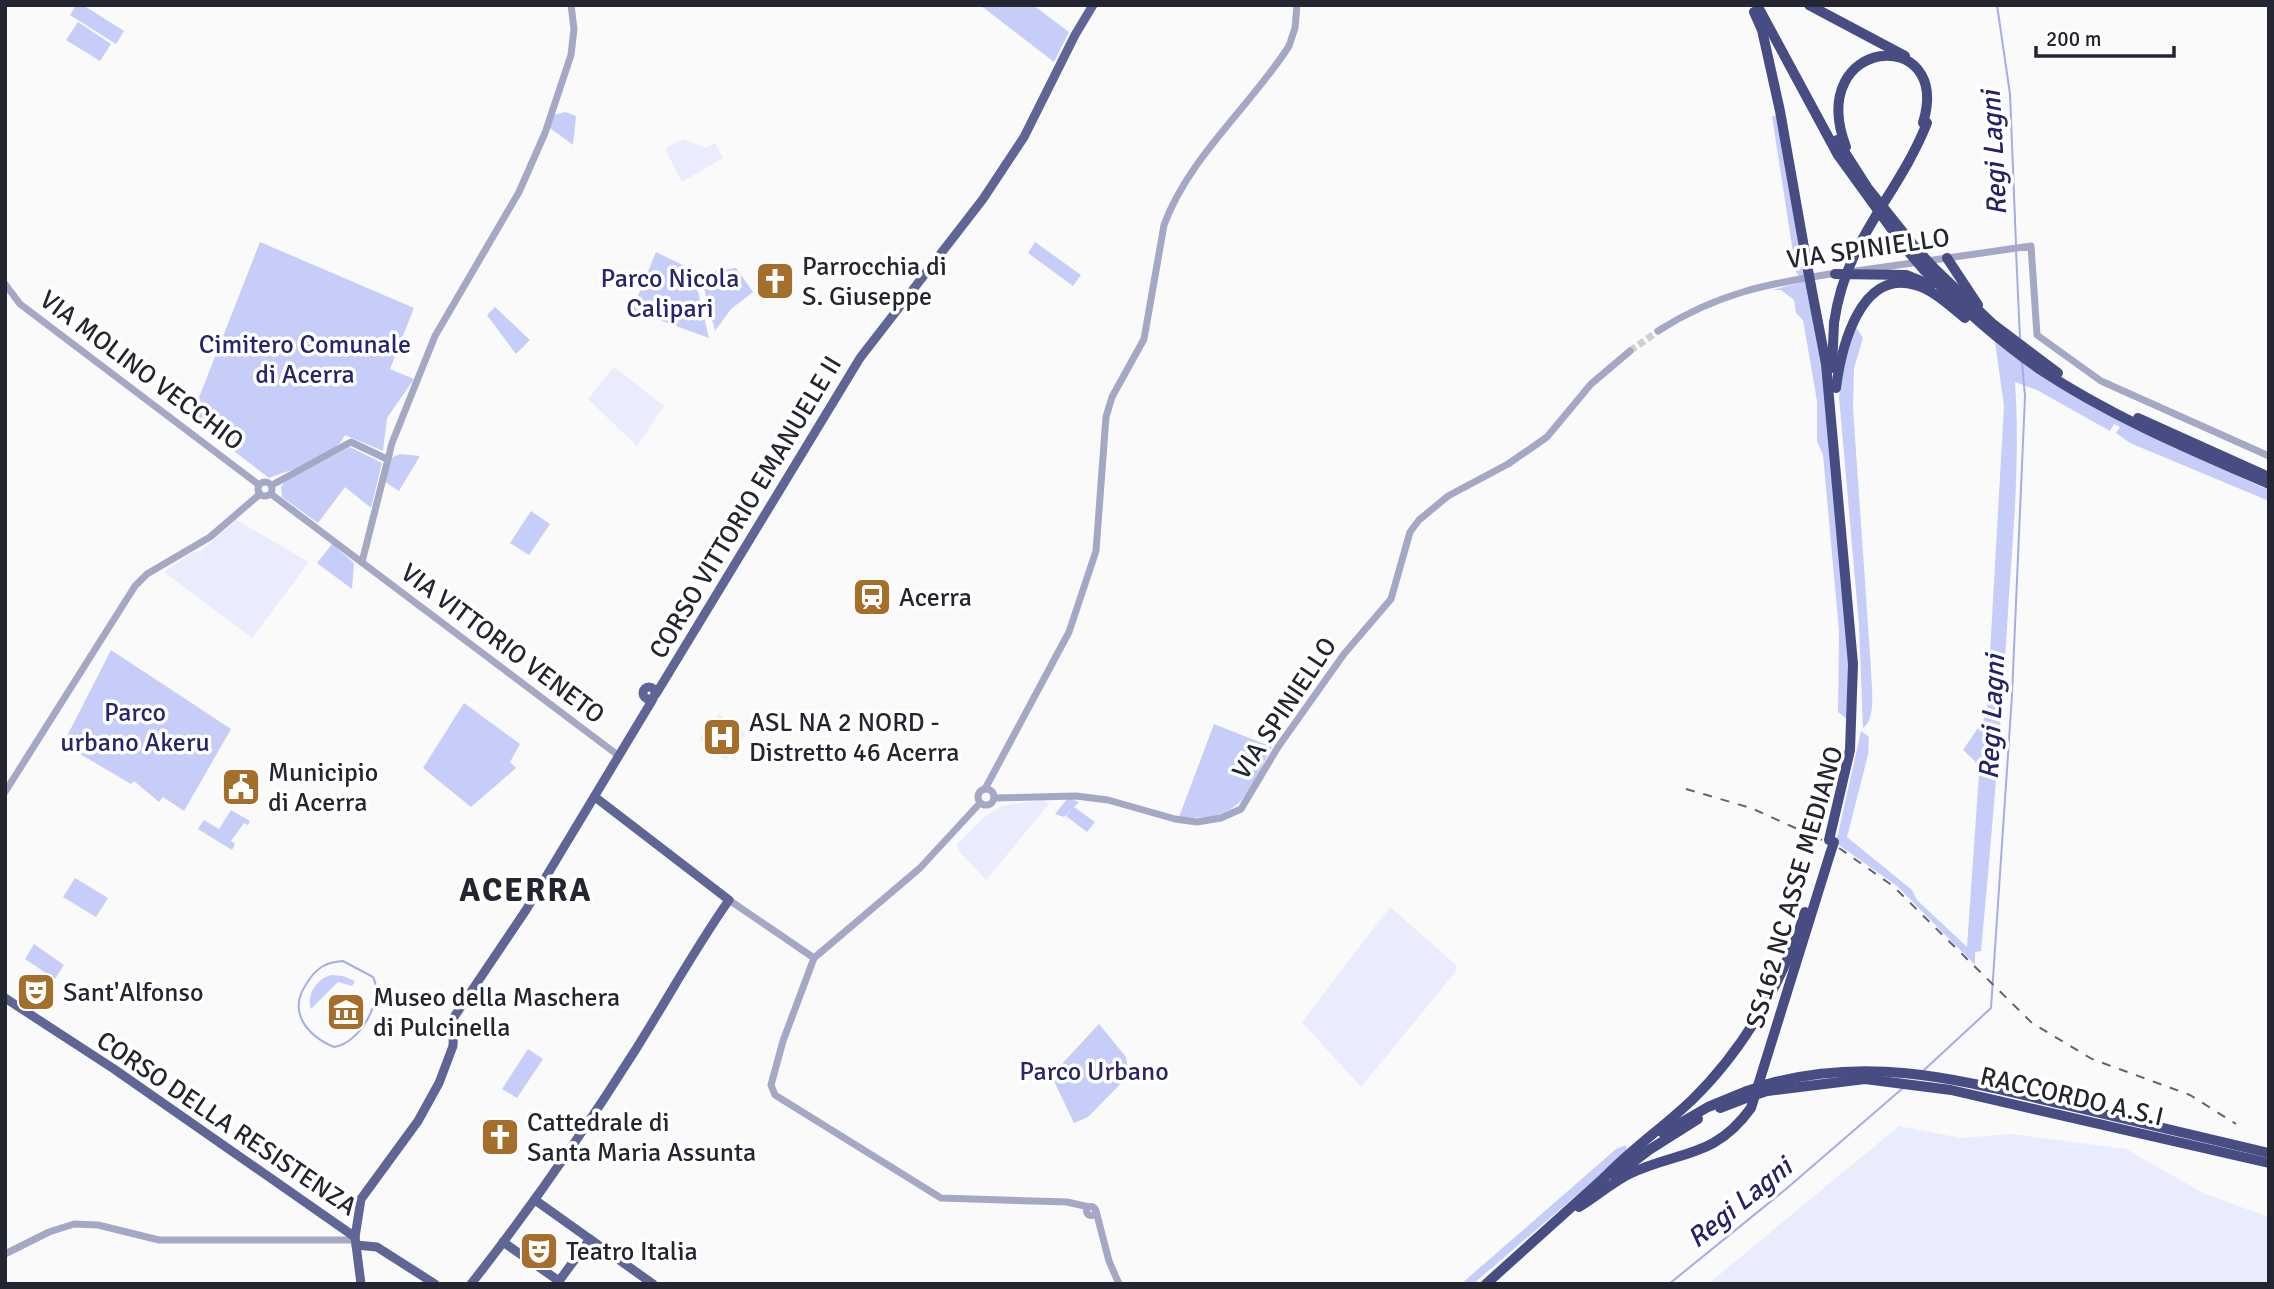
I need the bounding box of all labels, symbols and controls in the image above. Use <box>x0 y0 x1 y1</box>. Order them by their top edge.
scale bar <box>2036 14 2174 58</box>
text: 200 m <box>2046 26 2101 52</box>
water label: Regi Lagni <box>1974 87 2014 216</box>
street label: VIA SPINIELLO <box>1785 222 1952 276</box>
place label: Parrocchia di S. Giuseppe <box>802 251 947 313</box>
church icon: Parrocchia di S. Giuseppe <box>754 260 796 302</box>
park label: Parco Nicola Calipari <box>601 263 739 325</box>
street label: VIA MOLINO VECCHIO <box>33 284 250 458</box>
park label: Cimitero Comunale di Acerra <box>199 329 411 391</box>
street label: CORSO VITTORIO EMANUELE II <box>643 350 849 665</box>
street label: VIA VITTORIO VENETO <box>394 557 611 731</box>
station icon: Acerra <box>851 576 893 618</box>
place label: Acerra <box>899 582 972 614</box>
street label: VIA SPINIELLO <box>1226 632 1344 786</box>
water label: Regi Lagni <box>1972 651 2012 780</box>
park label: Parco urbano Akeru <box>60 697 210 759</box>
place label: ASL NA 2 NORD - Distretto 46 Acerra <box>749 707 959 769</box>
hospital icon: ASL NA 2 NORD - Distretto 46 Acerra <box>701 716 743 758</box>
street label: SS162 NC ASSE MEDIANO <box>1739 743 1851 1032</box>
place label: Municipio di Acerra <box>268 757 378 819</box>
public building icon: Municipio di Acerra <box>220 766 262 808</box>
district label: ACERRA <box>459 870 593 911</box>
theatre icon: Sant'Alfonso <box>15 971 57 1013</box>
place label: Sant'Alfonso <box>63 977 203 1009</box>
place label: Museo della Maschera di Pulcinella <box>373 982 620 1044</box>
museum icon: Museo della Maschera di Pulcinella <box>325 991 367 1033</box>
street label: CORSO DELLA RESISTENZA <box>90 1025 363 1223</box>
park label: Parco Urbano <box>1019 1056 1169 1088</box>
street label: RACCORDO A.S.I <box>1977 1060 2167 1134</box>
place label: Cattedrale di Santa Maria Assunta <box>527 1107 756 1169</box>
church icon: Cattedrale di Santa Maria Assunta <box>479 1116 521 1158</box>
water label: Regi Lagni <box>1680 1149 1801 1255</box>
theatre icon: Teatro Italia <box>518 1230 560 1272</box>
place label: Teatro Italia <box>566 1236 698 1268</box>

